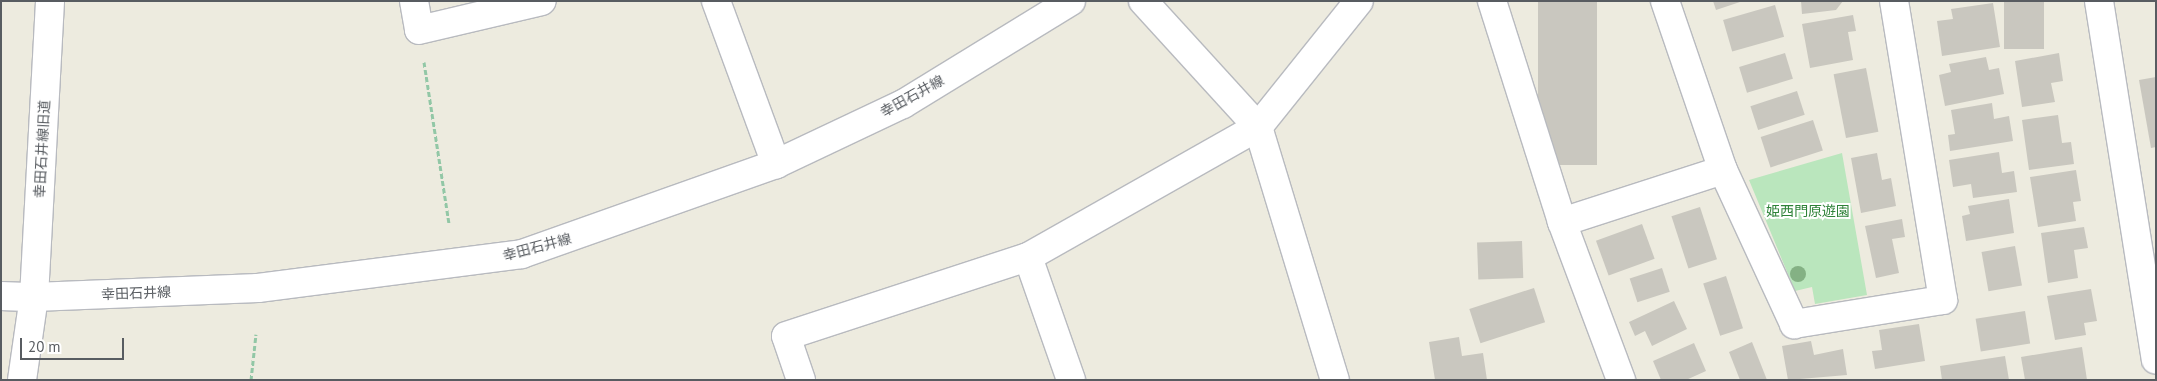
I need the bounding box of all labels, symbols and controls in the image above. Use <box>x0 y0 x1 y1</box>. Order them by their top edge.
street label: 幸田石井線 <box>877 72 947 120</box>
street label: 幸田石井線旧道 <box>31 100 53 198</box>
park label: 姫西門原遊園 <box>1766 203 1850 219</box>
street label: 幸田石井線 <box>501 230 573 264</box>
street label: 幸田石井線 <box>101 283 171 303</box>
scale bar <box>22 328 126 360</box>
text: 20 m <box>28 337 61 356</box>

